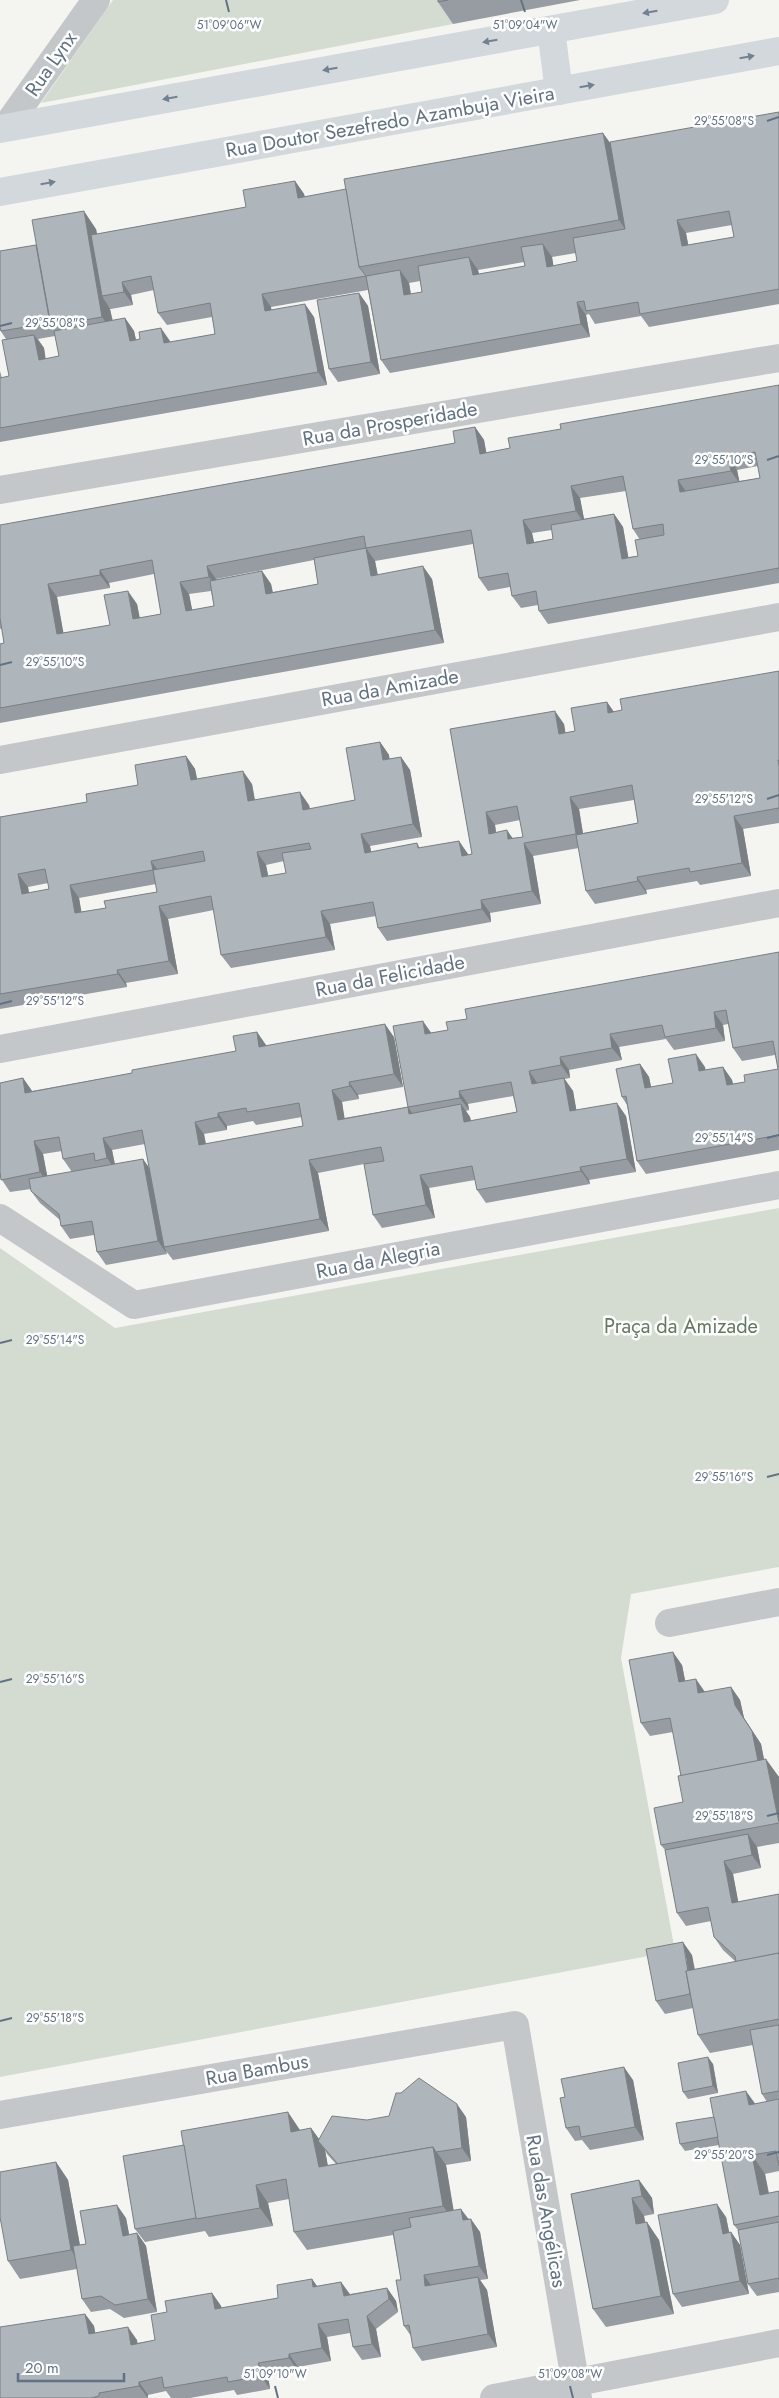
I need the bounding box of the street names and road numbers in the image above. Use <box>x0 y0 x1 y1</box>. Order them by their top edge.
street label: Rua Lynx <box>18 25 84 102</box>
street label: Rua Doutor Sezefredo Azambuja Vieira <box>223 79 557 165</box>
street label: Rua da Prosperidade <box>300 394 480 454</box>
street label: Rua da Amizade <box>319 662 461 714</box>
street label: Rua da Felicidade <box>313 947 467 1005</box>
street label: Rua da Alegria <box>314 1234 442 1286</box>
street label: Rua Bambus <box>203 2047 311 2093</box>
street label: Rua das Angélicas <box>518 2132 574 2290</box>

